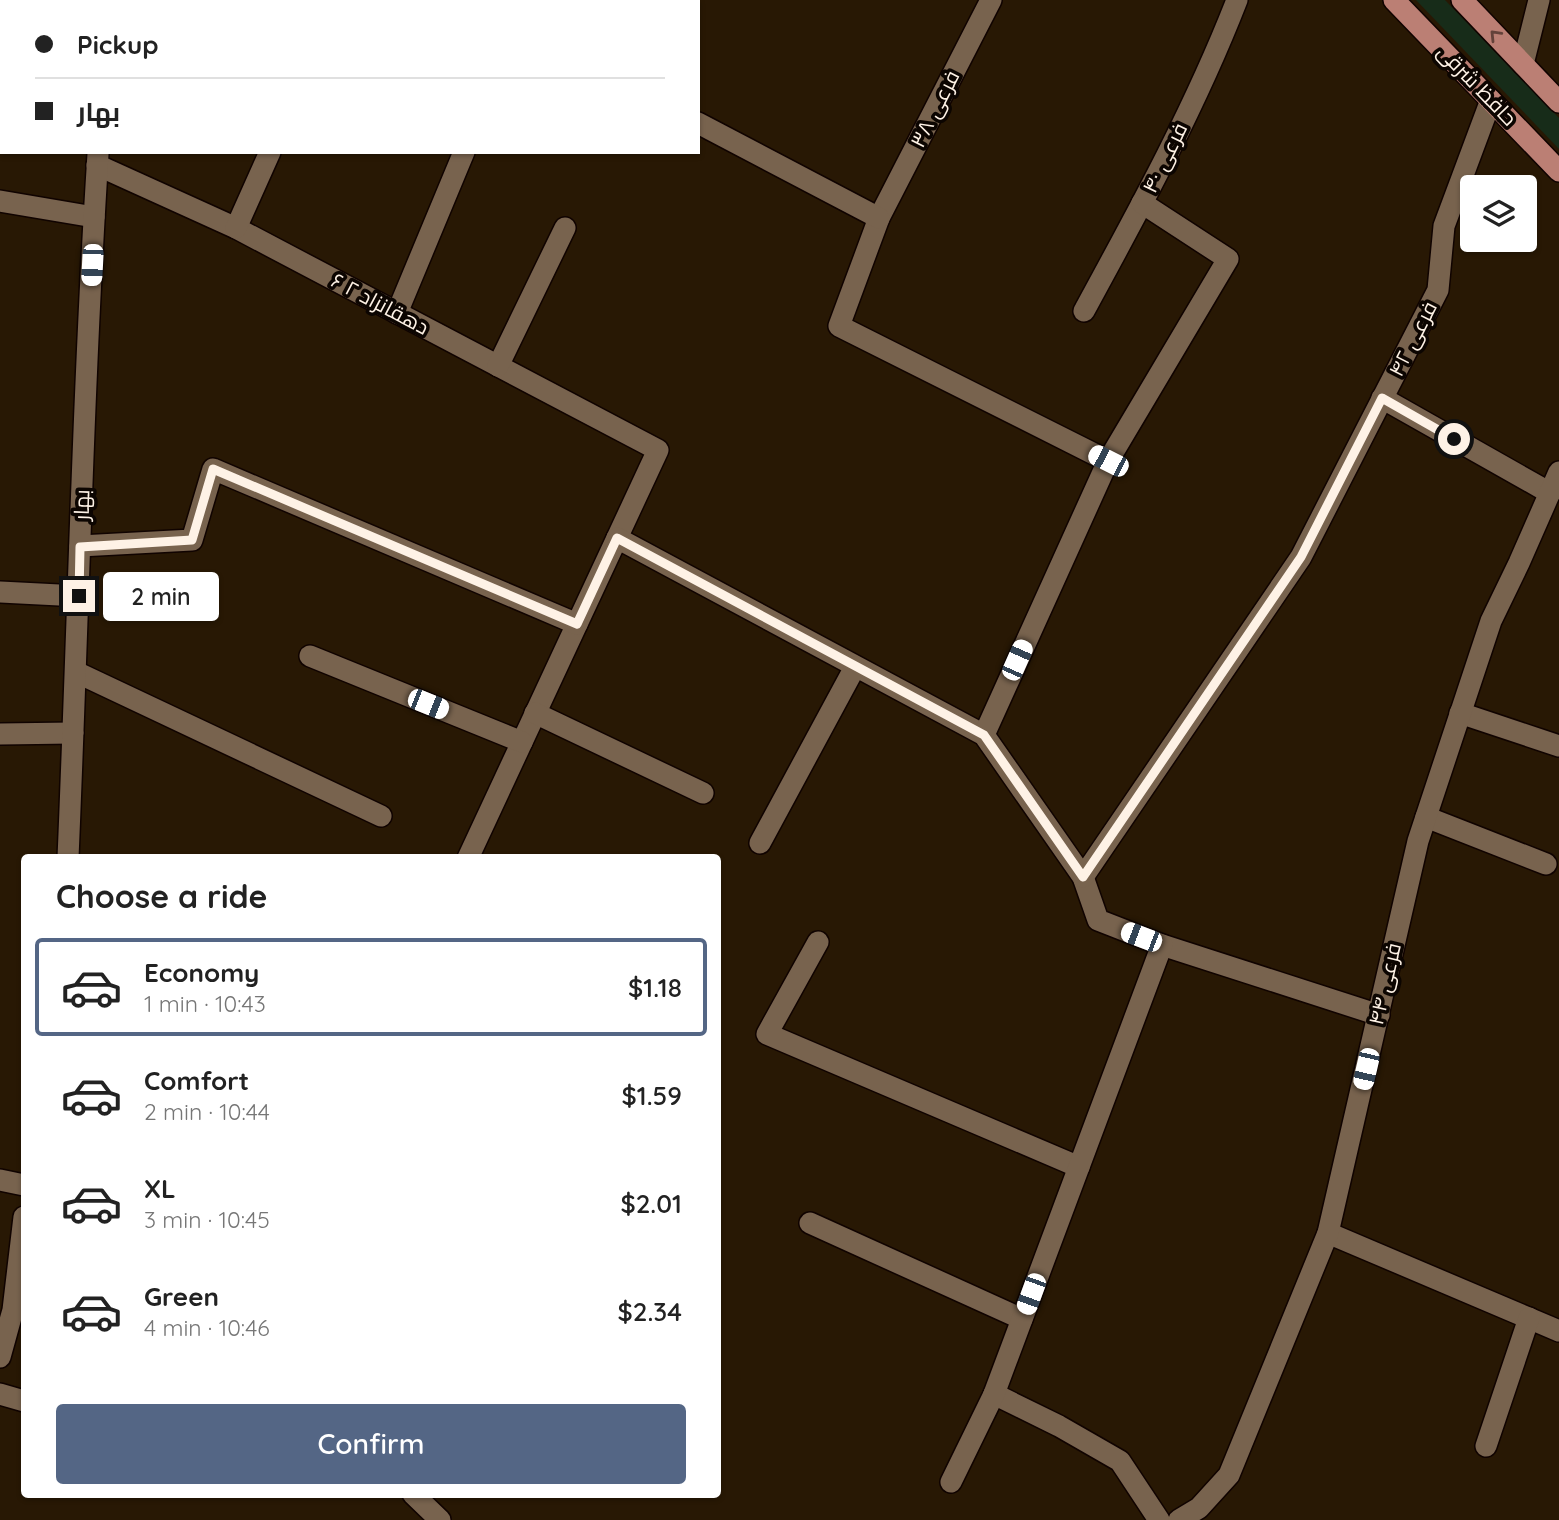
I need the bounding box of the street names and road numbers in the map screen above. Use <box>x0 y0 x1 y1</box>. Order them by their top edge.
street label: حافظ شرقی <box>1432 38 1523 131</box>
street label: فرعی ۳۸ <box>904 66 965 152</box>
street label: فرعی ۴۰ <box>1136 118 1193 197</box>
street label: ۶ دهقانزاد ۲ <box>327 267 434 340</box>
street label: فرعی ۴۲ <box>1382 297 1443 381</box>
street label: بهار <box>67 489 96 522</box>
street label: فرعی ۴۴ <box>1362 940 1407 1028</box>

